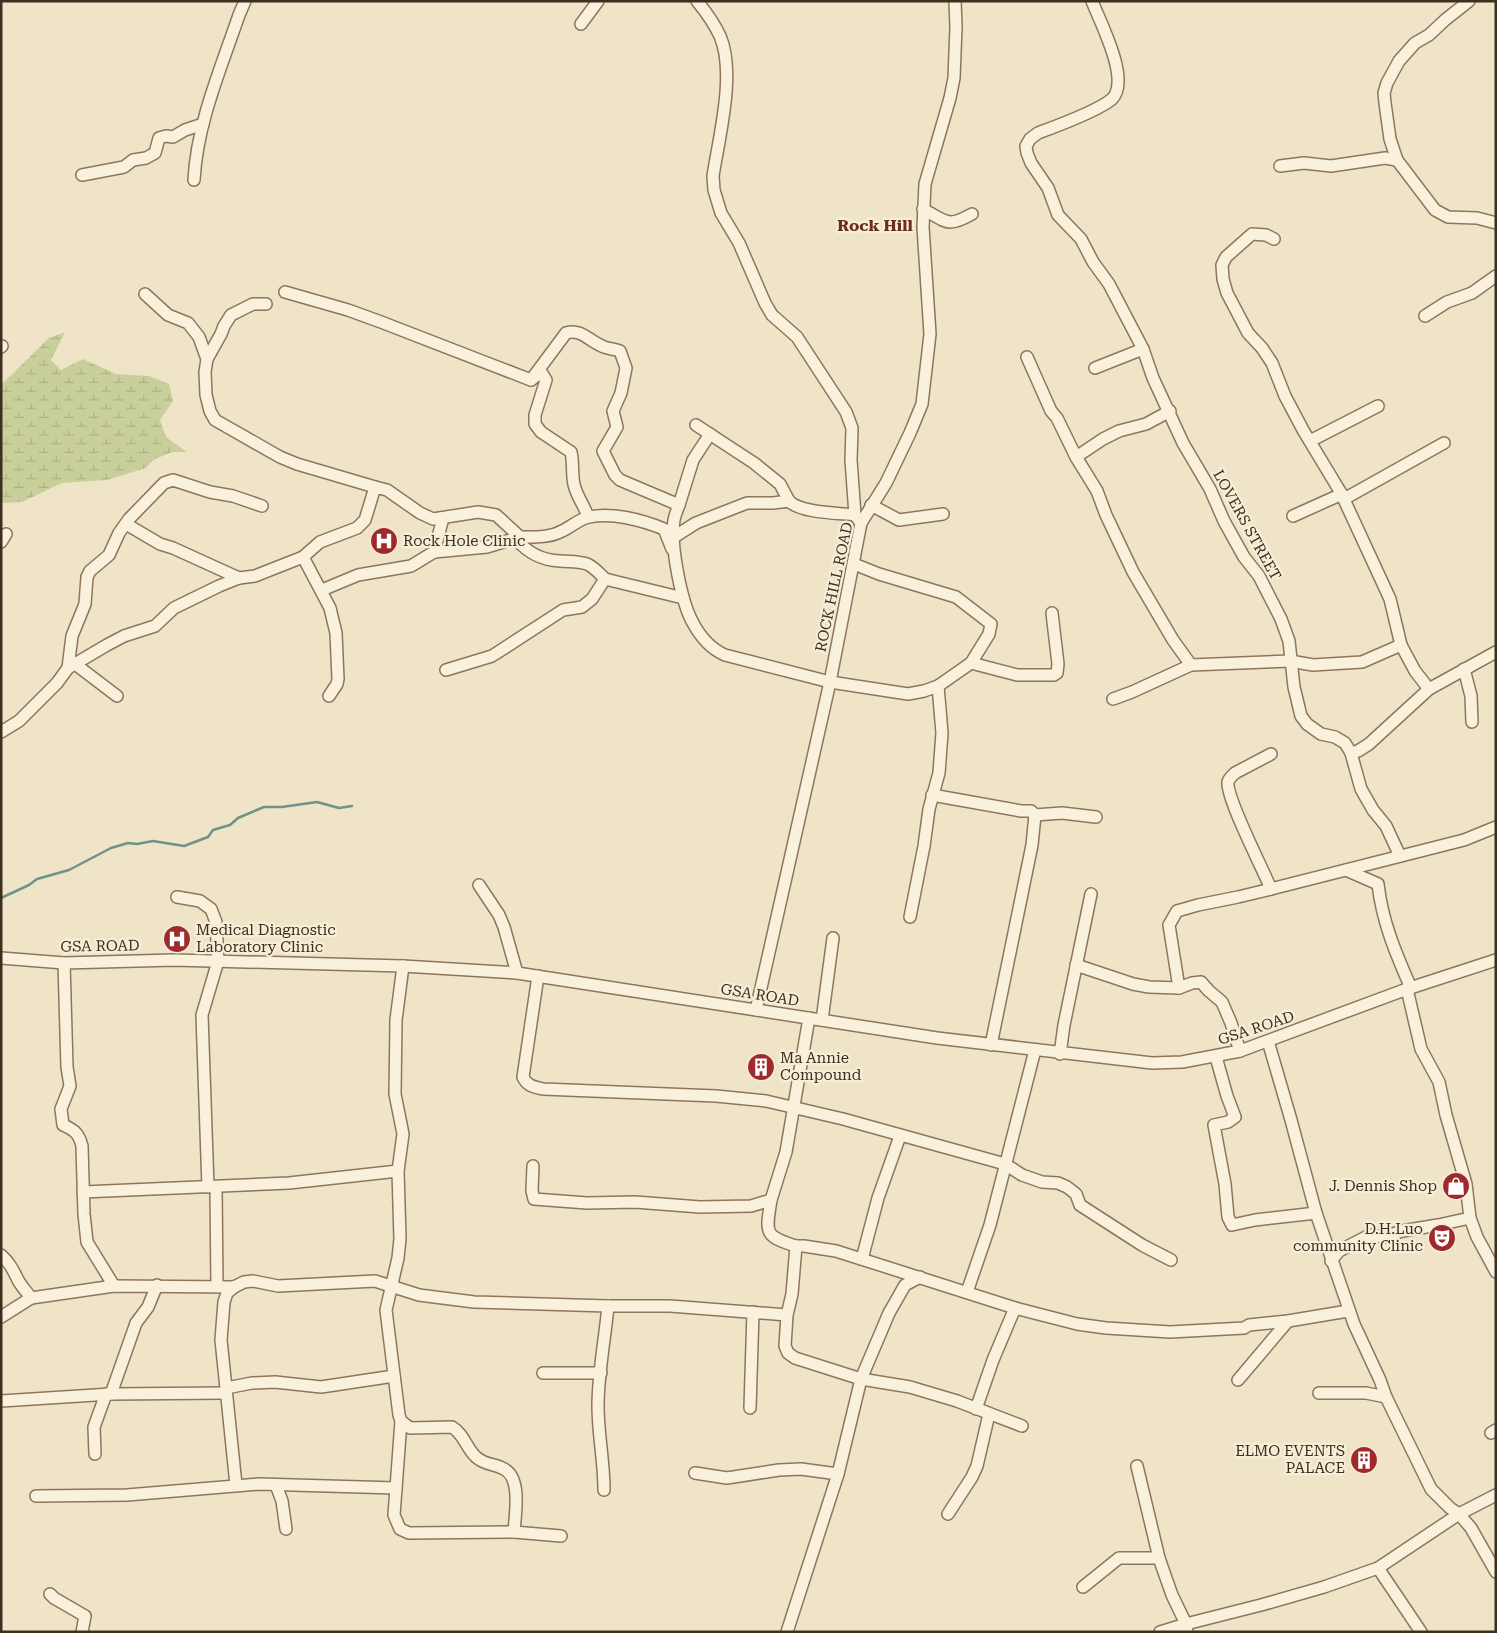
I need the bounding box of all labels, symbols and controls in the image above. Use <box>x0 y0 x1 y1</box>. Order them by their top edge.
district label: Rock Hill <box>837 216 913 235</box>
street label: LOVERS STREET <box>1209 467 1285 583</box>
street label: ROCK HILL ROAD <box>811 520 857 654</box>
hospital icon: Rock Hole Clinic <box>369 526 399 556</box>
place label: Rock Hole Clinic <box>403 532 525 550</box>
place label: Medical Diagnostic Laboratory Clinic <box>196 921 336 956</box>
hospital icon: Medical Diagnostic Laboratory Clinic <box>162 924 192 954</box>
street label: GSA ROAD <box>60 936 140 956</box>
street label: GSA ROAD <box>719 980 801 1010</box>
street label: GSA ROAD <box>1216 1007 1296 1049</box>
place label: Ma Annie Compound <box>780 1049 862 1084</box>
building icon: Ma Annie Compound <box>746 1052 776 1082</box>
shop icon: J. Dennis Shop <box>1441 1171 1471 1201</box>
place label: J. Dennis Shop <box>1329 1177 1437 1195</box>
place label: D.H.Luo community Clinic <box>1293 1220 1423 1255</box>
theatre icon: D.H.Luo community Clinic <box>1427 1223 1457 1253</box>
place label: ELMO EVENTS PALACE <box>1235 1442 1345 1477</box>
building icon: ELMO EVENTS PALACE <box>1349 1445 1379 1475</box>

